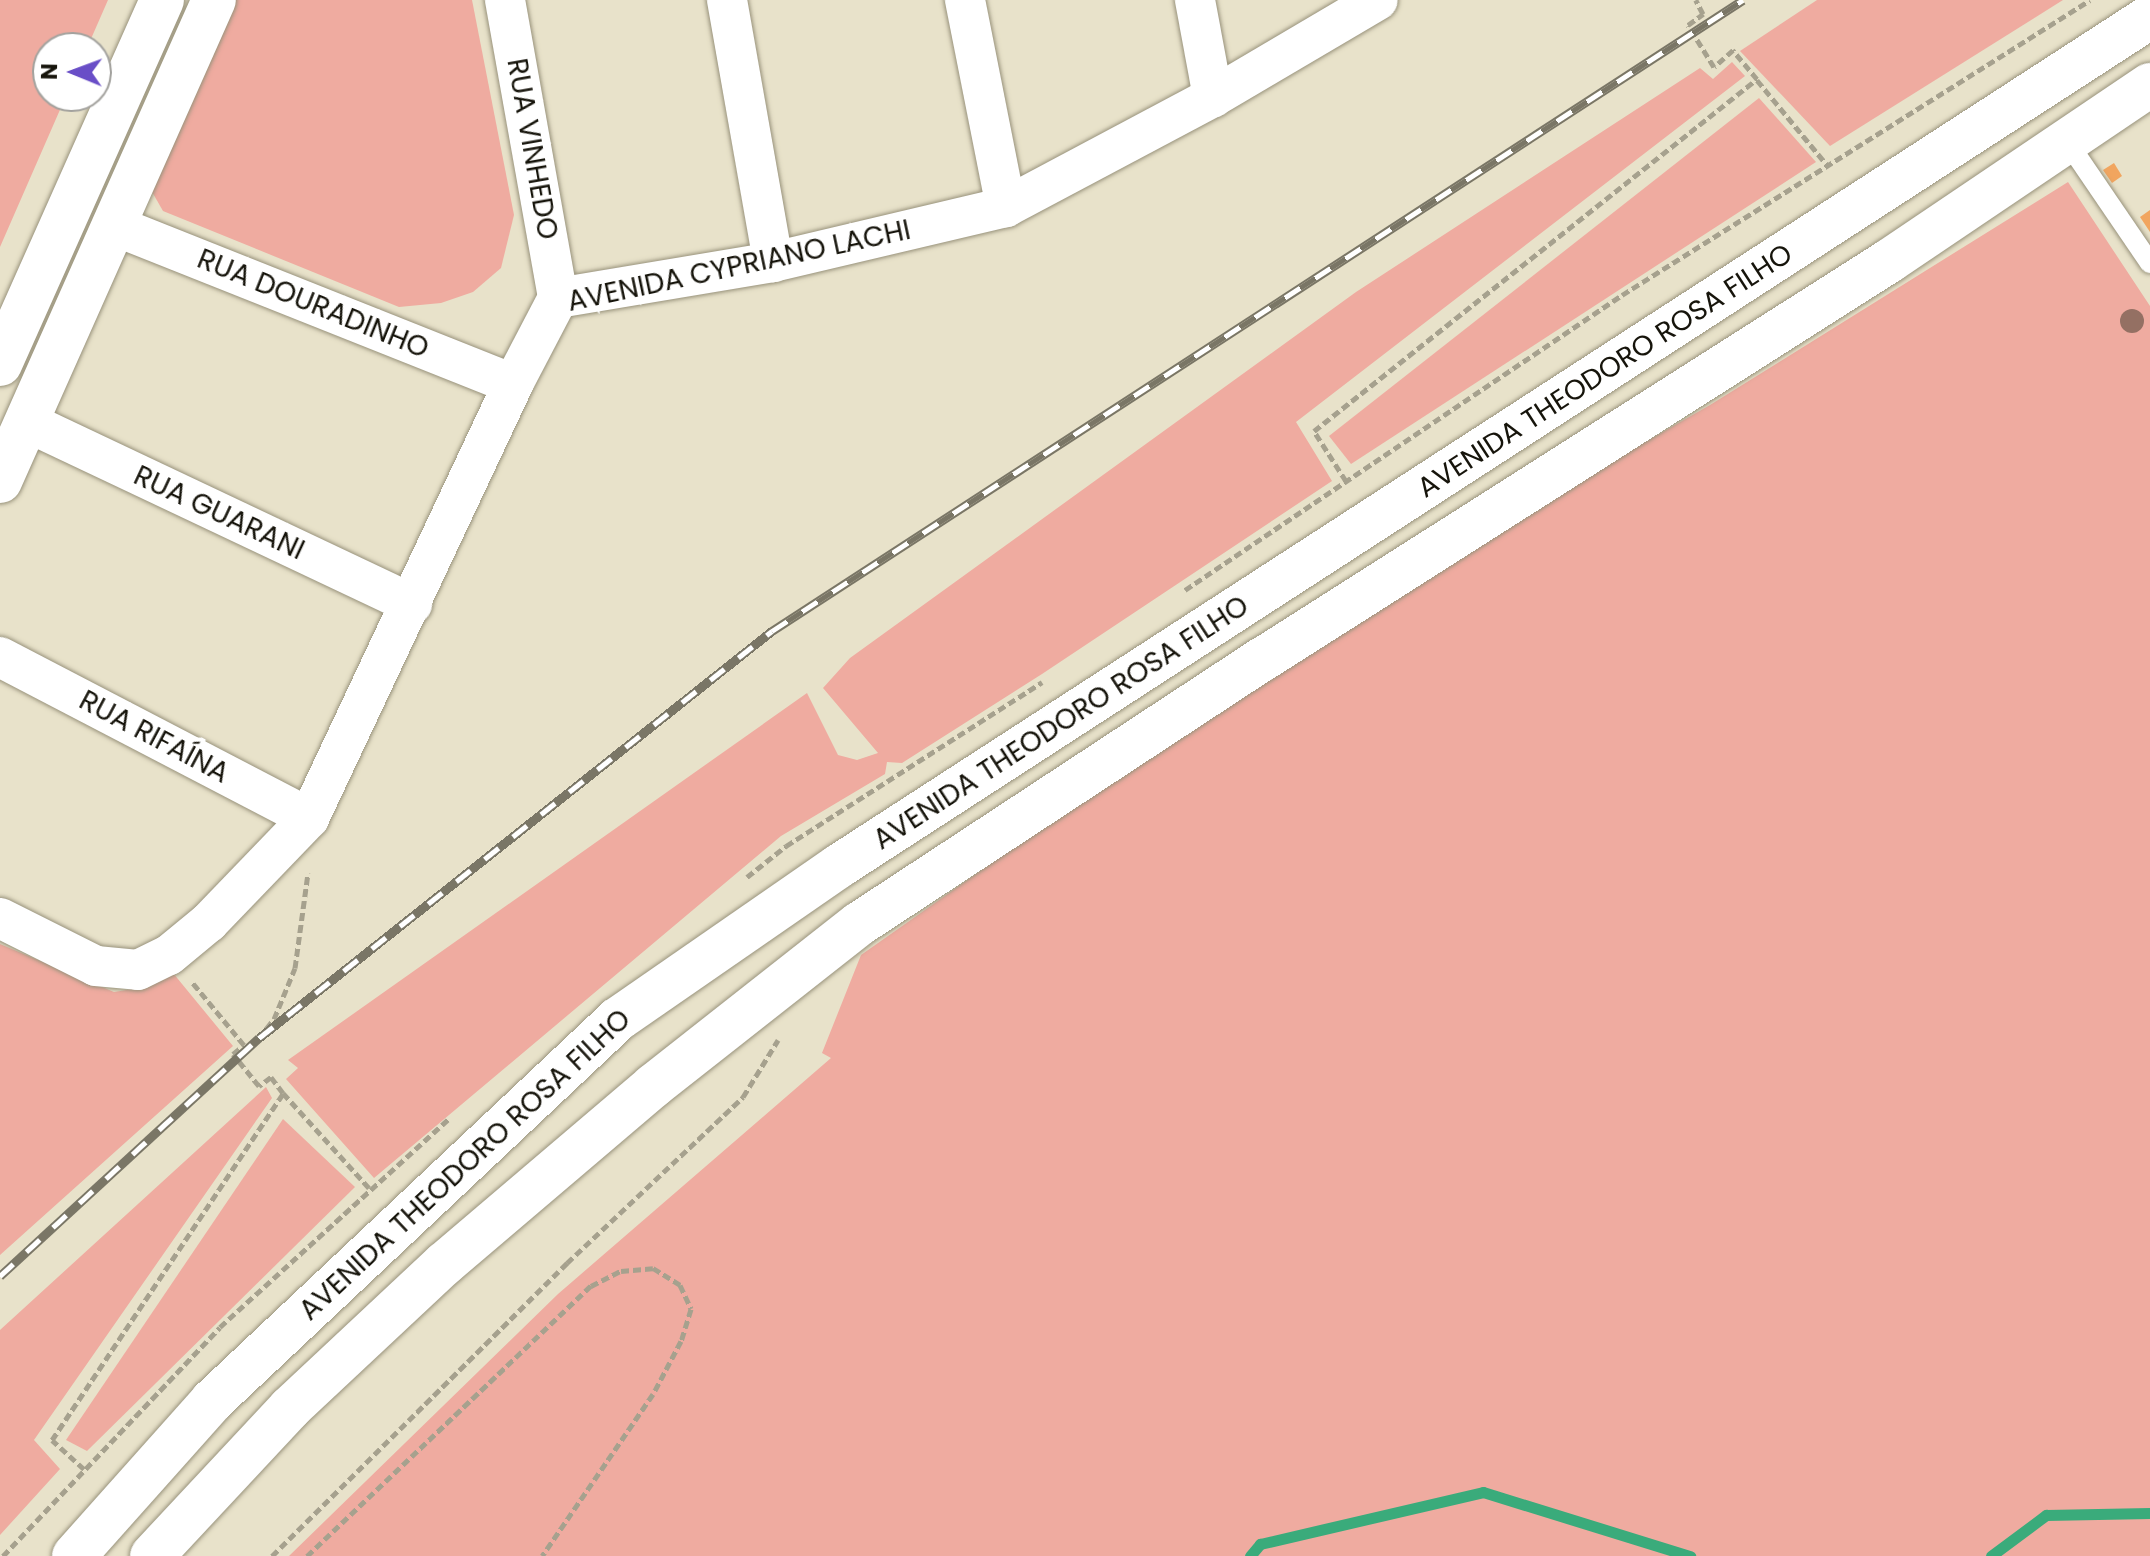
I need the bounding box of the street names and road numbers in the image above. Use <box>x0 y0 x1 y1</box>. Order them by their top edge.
street label: RUA VINHEDO <box>500 56 564 242</box>
street label: AVENIDA CYPRIANO LACHI <box>564 213 914 319</box>
street label: AVENIDA THEODORO ROSA FILHO <box>1411 237 1799 505</box>
street label: RUA DOURADINHO <box>192 242 434 366</box>
street label: RUA GUARANI <box>128 459 310 567</box>
street label: AVENIDA THEODORO ROSA FILHO <box>867 589 1255 857</box>
street label: RUA RIFAÍNA <box>73 684 235 790</box>
street label: AVENIDA THEODORO ROSA FILHO <box>293 1003 637 1327</box>

